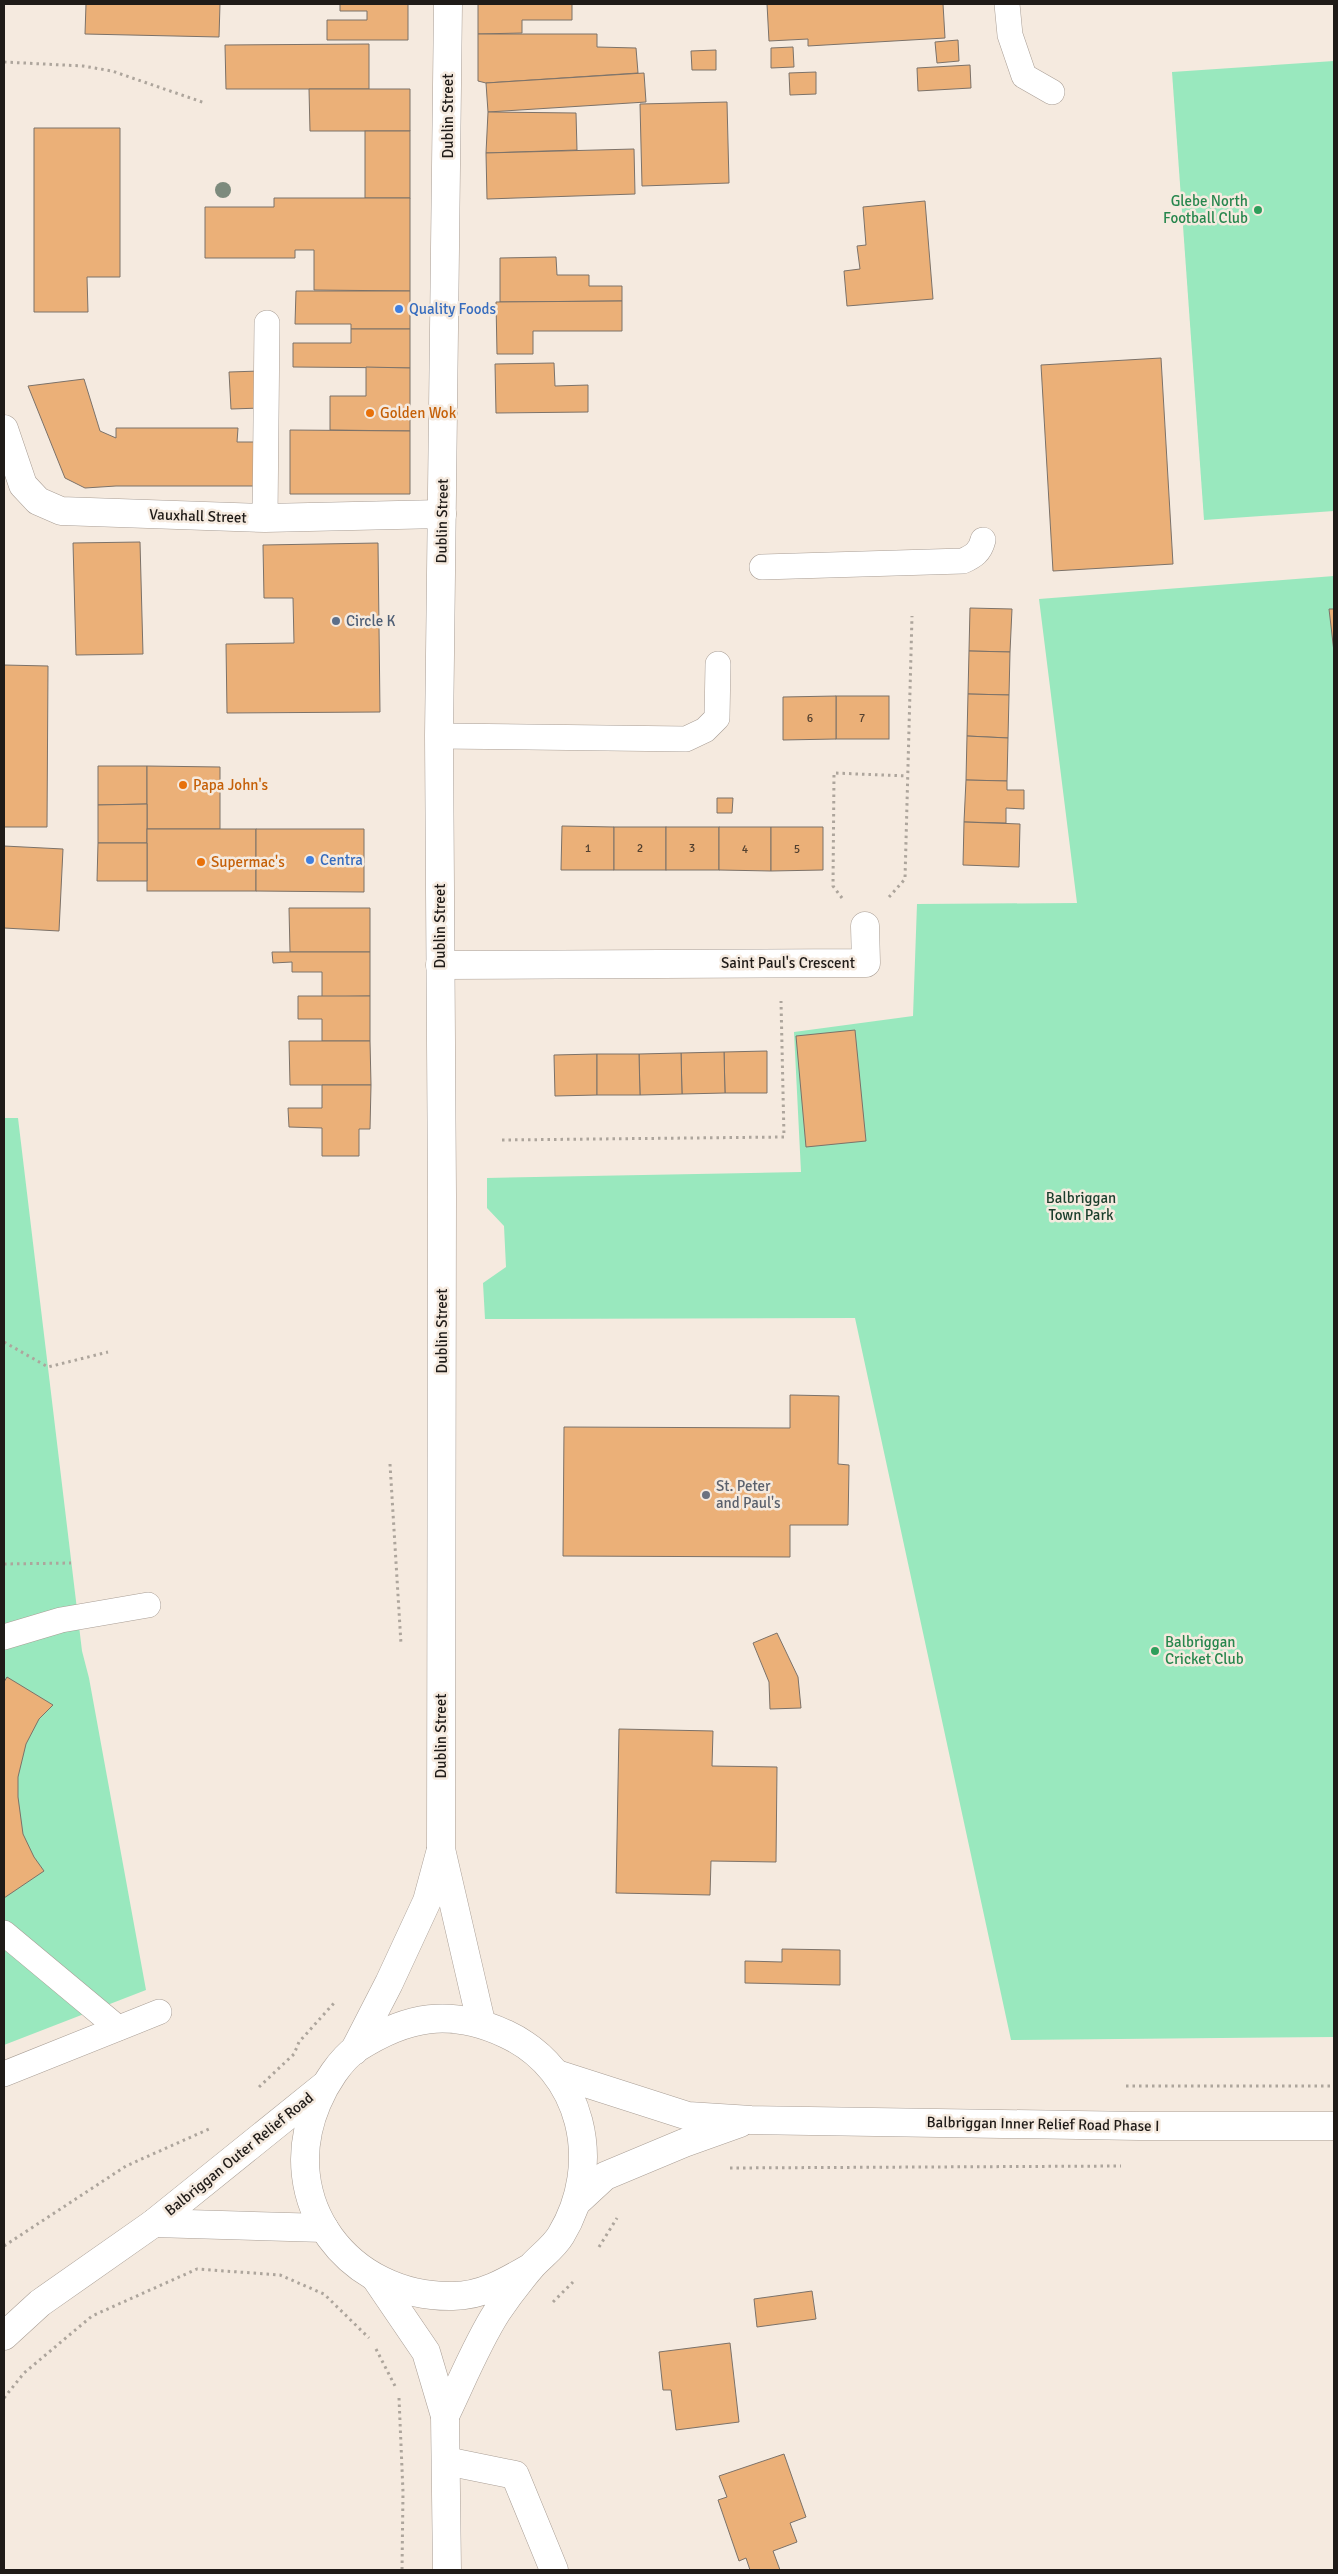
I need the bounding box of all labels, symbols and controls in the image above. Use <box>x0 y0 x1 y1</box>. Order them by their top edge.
street label: Dublin Street <box>439 74 457 158</box>
place label: Glebe North Football Club <box>1163 192 1248 227</box>
marker: Glebe North Football Club <box>1252 204 1264 216</box>
place label: Quality Foods <box>409 300 496 318</box>
marker: Quality Foods <box>393 303 405 315</box>
place label: Golden Wok <box>380 404 457 422</box>
marker: Golden Wok <box>364 407 376 419</box>
street label: Dublin Street <box>432 478 452 564</box>
street label: Vauxhall Street <box>149 505 247 527</box>
place label: Circle K <box>346 612 395 630</box>
marker: Circle K <box>330 615 342 627</box>
house number: 6 <box>807 711 813 726</box>
house number: 7 <box>859 711 865 726</box>
place label: Papa John's <box>193 776 269 794</box>
marker: Papa John's <box>177 779 189 791</box>
house number: 1 <box>585 841 591 856</box>
house number: 2 <box>637 841 643 856</box>
house number: 3 <box>689 841 695 856</box>
house number: 4 <box>742 842 749 857</box>
house number: 5 <box>794 842 800 857</box>
place label: Centra <box>320 851 363 869</box>
place label: Supermac's <box>211 853 285 871</box>
marker: Centra <box>304 854 316 866</box>
marker: Supermac's <box>195 856 207 868</box>
street label: Dublin Street <box>431 884 449 968</box>
street label: Saint Paul's Crescent <box>721 954 855 972</box>
park label: Balbriggan Town Park <box>1046 1189 1116 1224</box>
street label: Dublin Street <box>433 1289 451 1373</box>
place label: St. Peter and Paul's <box>716 1477 781 1512</box>
marker: St. Peter and Paul's <box>700 1489 712 1501</box>
place label: Balbriggan Cricket Club <box>1165 1633 1244 1668</box>
marker: Balbriggan Cricket Club <box>1149 1645 1161 1657</box>
street label: Dublin Street <box>432 1694 450 1778</box>
street label: Balbriggan Outer Relief Road <box>161 2088 317 2220</box>
street label: Balbriggan Inner Relief Road Phase I <box>926 2113 1160 2135</box>

